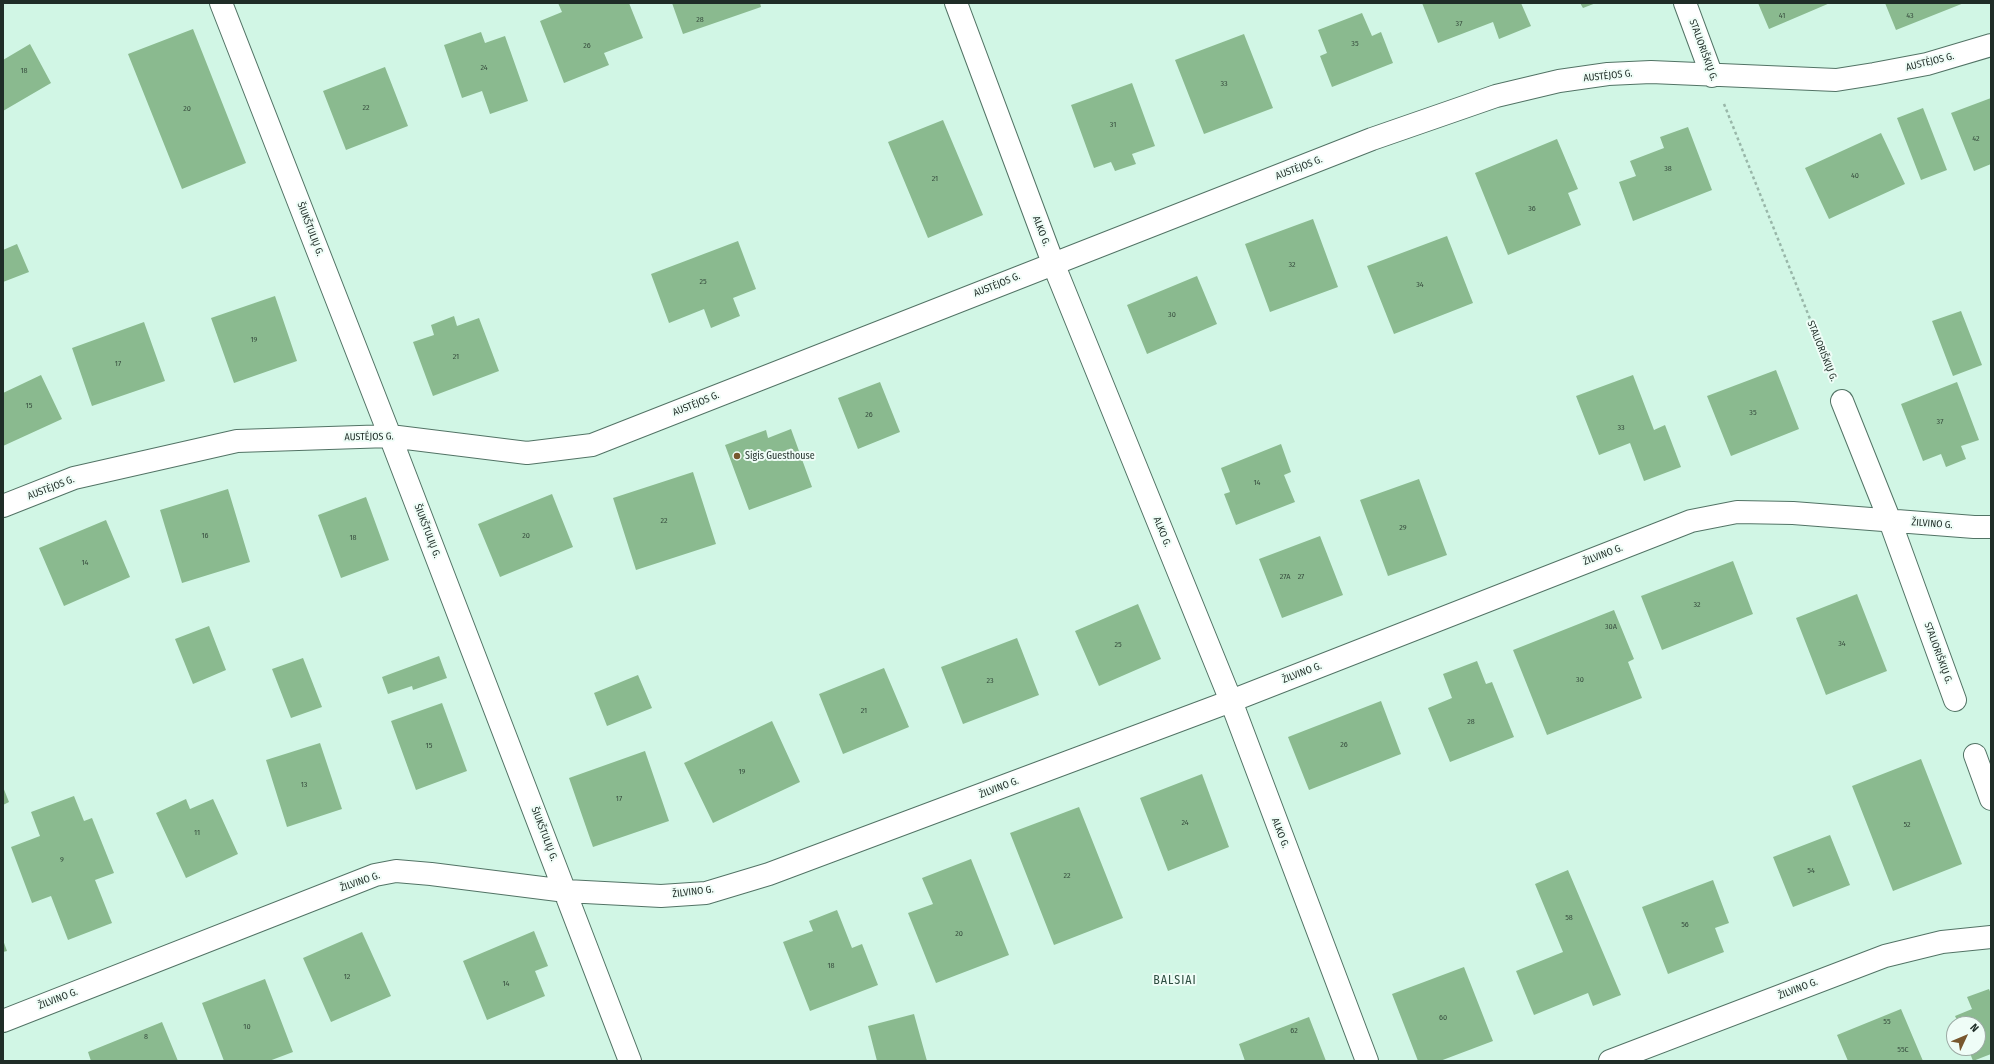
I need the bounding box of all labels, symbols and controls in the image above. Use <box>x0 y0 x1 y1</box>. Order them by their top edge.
house number: 41 <box>1779 11 1785 21</box>
house number: 43 <box>1906 11 1914 21</box>
house number: 28 <box>696 15 704 25</box>
street label: STALIORIŠKIŲ G. <box>1686 18 1720 82</box>
house number: 37 <box>1456 19 1462 29</box>
house number: 35 <box>1351 39 1359 49</box>
house number: 26 <box>583 41 591 51</box>
street label: AUSTĖJOS G. <box>1905 50 1955 74</box>
house number: 24 <box>480 63 488 73</box>
house number: 18 <box>20 66 28 76</box>
street label: AUSTĖJOS G. <box>1583 67 1633 85</box>
house number: 33 <box>1220 79 1228 89</box>
house number: 22 <box>362 103 370 113</box>
house number: 20 <box>183 104 191 114</box>
house number: 31 <box>1110 120 1116 130</box>
house number: 42 <box>1972 134 1980 144</box>
street label: AUSTĖJOS G. <box>1274 154 1324 182</box>
house number: 38 <box>1664 164 1672 174</box>
house number: 40 <box>1851 171 1859 181</box>
house number: 21 <box>932 174 938 184</box>
street label: ŠIUKŠTULIŲ G. <box>294 200 326 258</box>
house number: 36 <box>1528 204 1536 214</box>
street label: ALKO G. <box>1030 214 1052 248</box>
house number: 32 <box>1288 260 1296 270</box>
street label: AUSTĖJOS G. <box>972 270 1022 300</box>
house number: 25 <box>699 277 707 287</box>
house number: 34 <box>1416 280 1424 290</box>
house number: 30 <box>1168 310 1176 320</box>
street label: STALIORIŠKIŲ G. <box>1804 319 1840 383</box>
house number: 19 <box>250 335 258 345</box>
house number: 21 <box>453 352 459 362</box>
house number: 17 <box>115 359 121 369</box>
street label: AUSTĖJOS G. <box>671 389 721 419</box>
house number: 15 <box>26 401 32 411</box>
house number: 35 <box>1749 408 1757 418</box>
house number: 26 <box>865 410 873 420</box>
house number: 37 <box>1937 417 1943 427</box>
house number: 33 <box>1617 423 1625 433</box>
street label: AUSTĖJOS G. <box>344 431 394 443</box>
place label: Sigis Guesthouse <box>745 450 815 462</box>
marker: Sigis Guesthouse <box>732 451 742 461</box>
street label: AUSTĖJOS G. <box>26 474 76 502</box>
house number: 14 <box>1254 478 1260 488</box>
street label: ŠIUKŠTULIŲ G. <box>411 502 443 560</box>
street label: ALKO G. <box>1151 515 1173 549</box>
house number: 22 <box>660 516 668 526</box>
street label: ŽILVINO G. <box>1911 517 1953 531</box>
house number: 29 <box>1399 523 1407 533</box>
house number: 16 <box>201 531 209 541</box>
house number: 20 <box>522 531 530 541</box>
house number: 18 <box>349 533 357 543</box>
street label: ŽILVINO G. <box>1582 542 1624 568</box>
house number: 14 <box>82 558 88 568</box>
house number: 27A <box>1280 572 1290 582</box>
house number: 27 <box>1298 572 1304 582</box>
house number: 32 <box>1693 600 1701 610</box>
street label: STALIORIŠKIŲ G. <box>1921 621 1955 685</box>
house number: 30A <box>1605 622 1617 632</box>
house number: 34 <box>1838 639 1846 649</box>
house number: 25 <box>1114 640 1122 650</box>
street label: ŽILVINO G. <box>1281 660 1323 686</box>
house number: 30 <box>1576 675 1584 685</box>
house number: 23 <box>986 676 994 686</box>
house number: 21 <box>861 706 867 716</box>
house number: 28 <box>1467 717 1475 727</box>
house number: 26 <box>1340 740 1348 750</box>
house number: 15 <box>426 741 432 751</box>
house number: 19 <box>738 767 746 777</box>
street label: ŽILVINO G. <box>978 775 1020 801</box>
house number: 13 <box>301 780 307 790</box>
house number: 17 <box>616 794 622 804</box>
street label: ŠIUKŠTULIŲ G. <box>528 805 560 863</box>
street label: ALKO G. <box>1269 816 1291 850</box>
house number: 24 <box>1181 818 1189 828</box>
house number: 52 <box>1903 820 1911 830</box>
house number: 11 <box>194 828 200 838</box>
house number: 9 <box>60 855 64 865</box>
house number: 54 <box>1807 866 1815 876</box>
street label: ŽILVINO G. <box>339 870 381 894</box>
house number: 22 <box>1063 871 1071 881</box>
street label: ŽILVINO G. <box>672 884 714 900</box>
house number: 58 <box>1565 913 1573 923</box>
house number: 56 <box>1681 920 1689 930</box>
house number: 20 <box>955 929 963 939</box>
house number: 18 <box>827 961 835 971</box>
house number: 12 <box>344 972 350 982</box>
district label: BALSIAI <box>1153 974 1197 988</box>
street label: ŽILVINO G. <box>1777 976 1819 1002</box>
house number: 14 <box>503 979 509 989</box>
street label: ŽILVINO G. <box>37 986 79 1012</box>
house number: 60 <box>1439 1013 1447 1023</box>
north arrow <box>1946 1016 1986 1056</box>
house number: 55 <box>1883 1017 1891 1027</box>
text: N <box>1967 1021 1981 1035</box>
house number: 10 <box>243 1022 251 1032</box>
house number: 62 <box>1290 1026 1298 1036</box>
house number: 8 <box>144 1032 148 1042</box>
house number: 55C <box>1897 1045 1909 1055</box>

